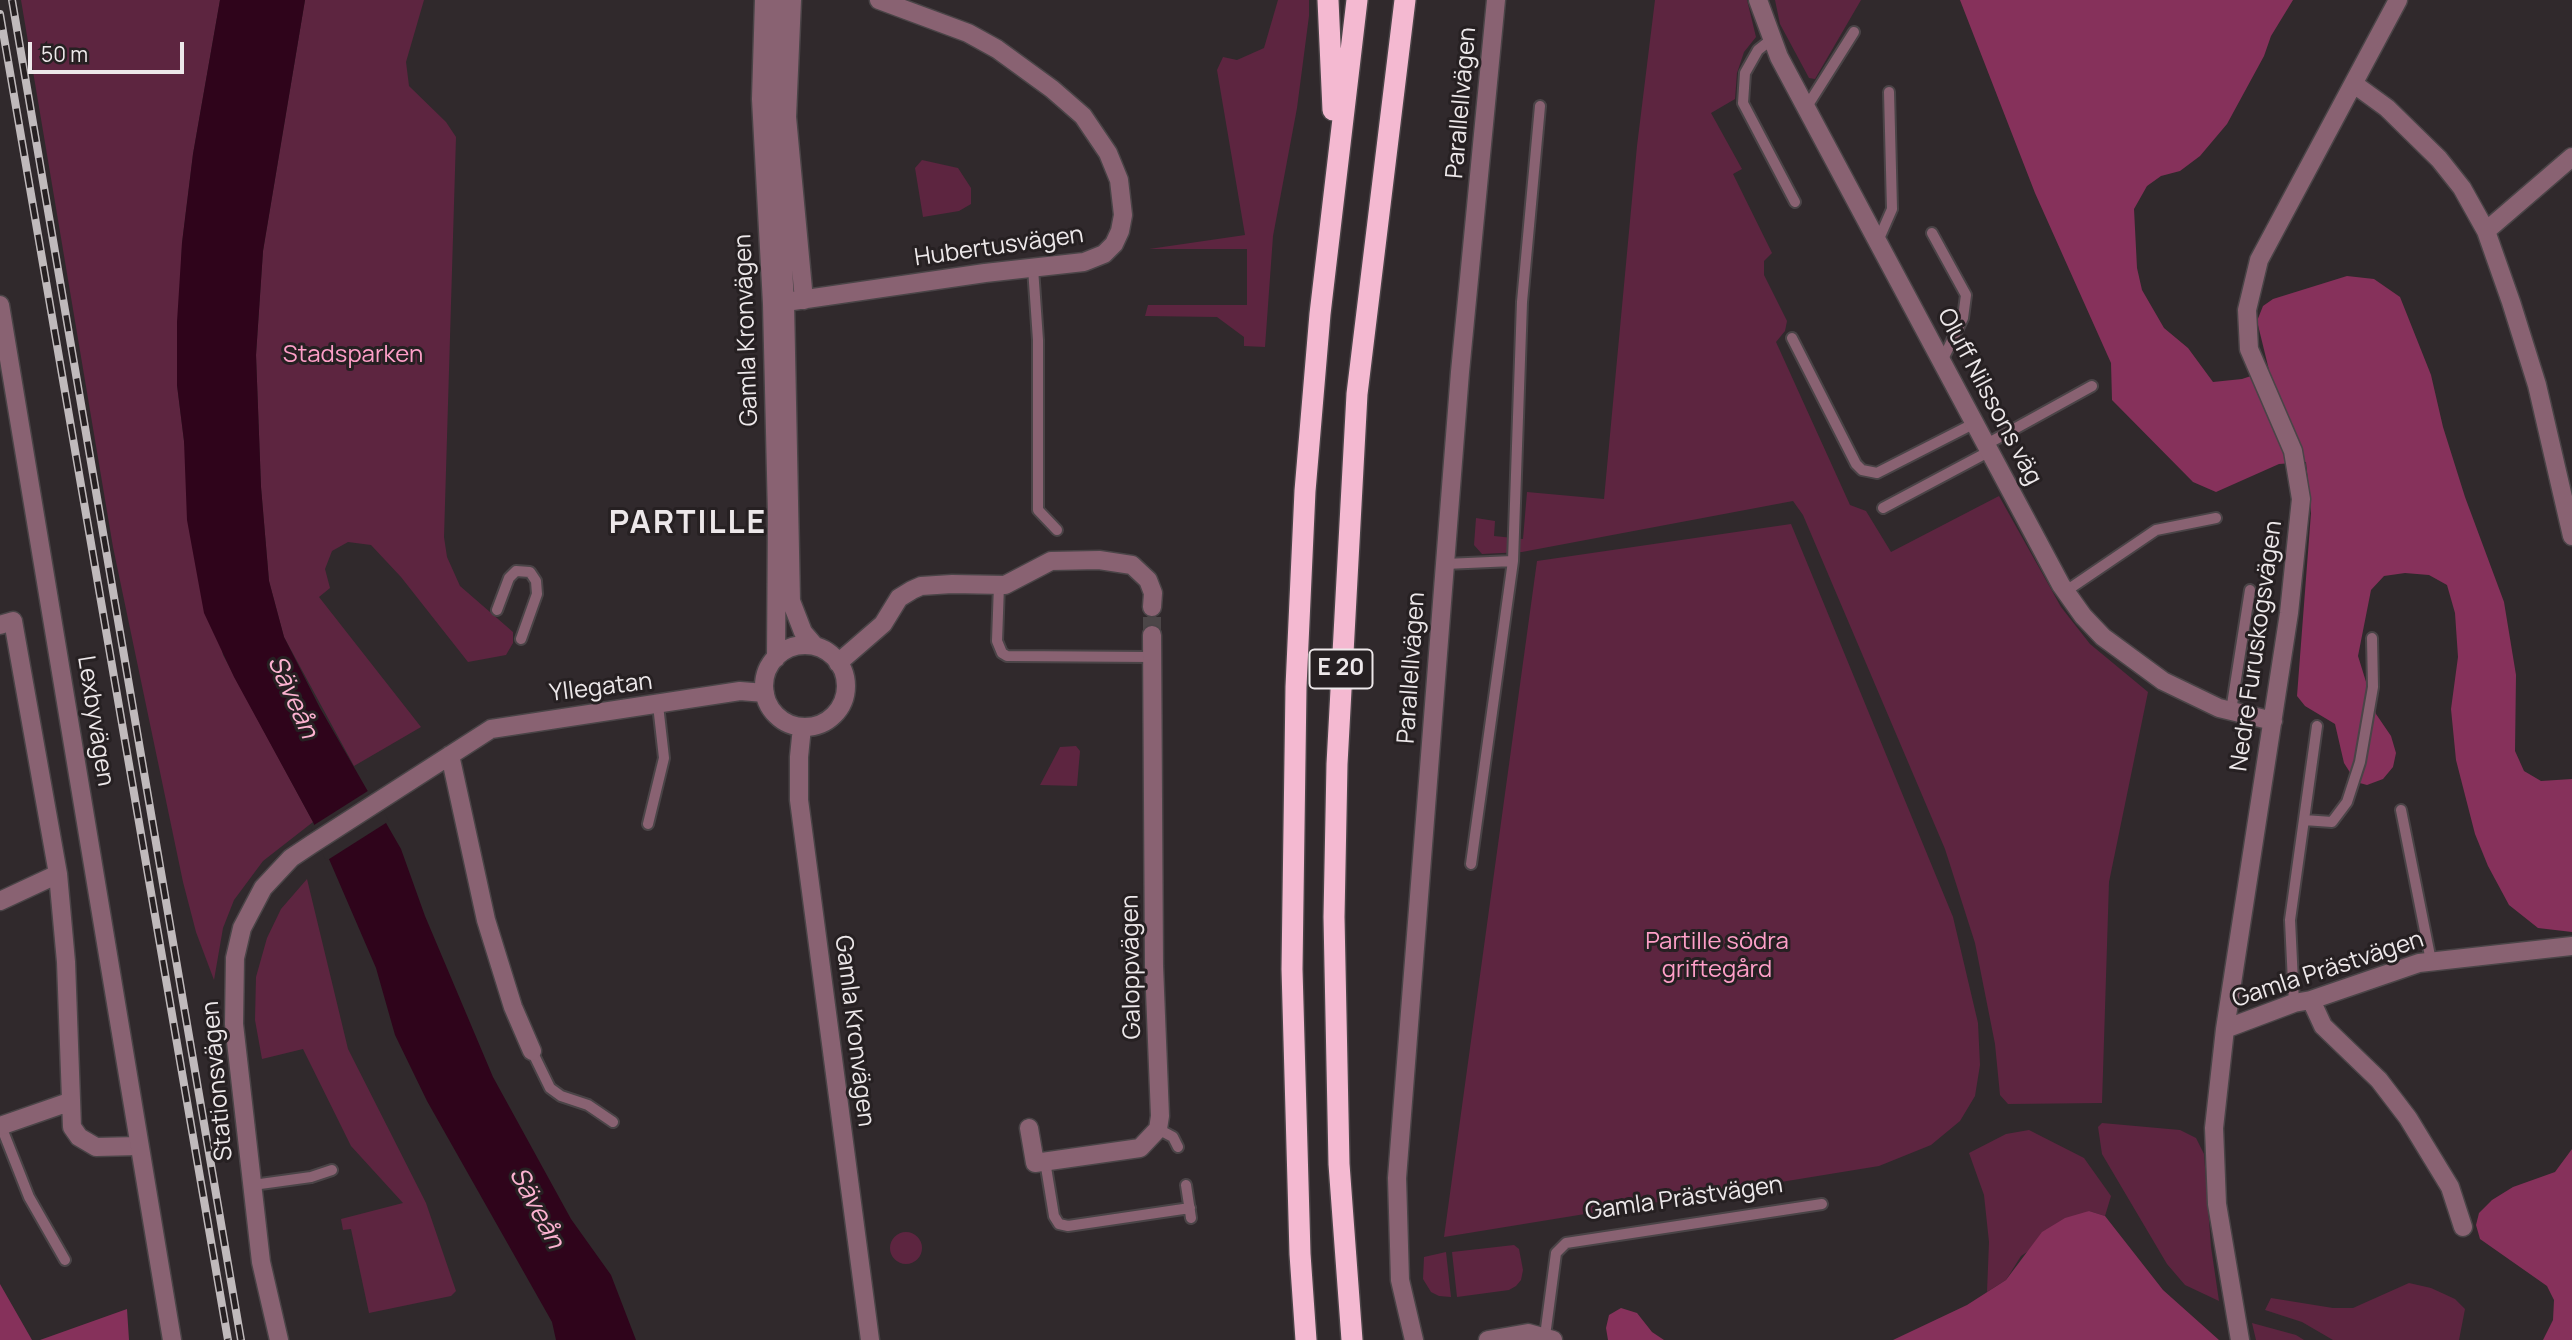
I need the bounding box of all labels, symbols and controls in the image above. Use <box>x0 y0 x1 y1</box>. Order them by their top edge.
street label: Parallellvägen <box>1441 26 1483 180</box>
scale bar <box>32 28 187 72</box>
text: 50 m <box>41 40 88 68</box>
street label: Hubertusvägen <box>913 221 1085 273</box>
street label: Gamla Kronvägen <box>729 233 765 427</box>
street label: Oluff Nilssons väg <box>1930 304 2048 490</box>
park label: Stadsparken <box>283 341 423 369</box>
district label: PARTILLE <box>610 505 766 543</box>
street label: Nedre Furuskogsvägen <box>2225 519 2289 773</box>
street label: Parallellvägen <box>1392 591 1432 745</box>
road number: E 20 <box>1310 650 1372 688</box>
water label: Säveån <box>260 651 324 743</box>
street label: Lexbyvägen <box>70 654 120 788</box>
street label: Yllegatan <box>548 667 654 709</box>
street label: Galoppvägen <box>1116 894 1148 1040</box>
street label: Gamla Prästvägen <box>2229 925 2427 1015</box>
park label: Partille södra griftegård <box>1645 928 1789 984</box>
street label: Gamla Kronvägen <box>828 934 880 1128</box>
street label: Stationsvägen <box>197 1000 239 1162</box>
water label: Säveån <box>502 1162 570 1254</box>
street label: Gamla Prästvägen <box>1583 1171 1785 1227</box>

